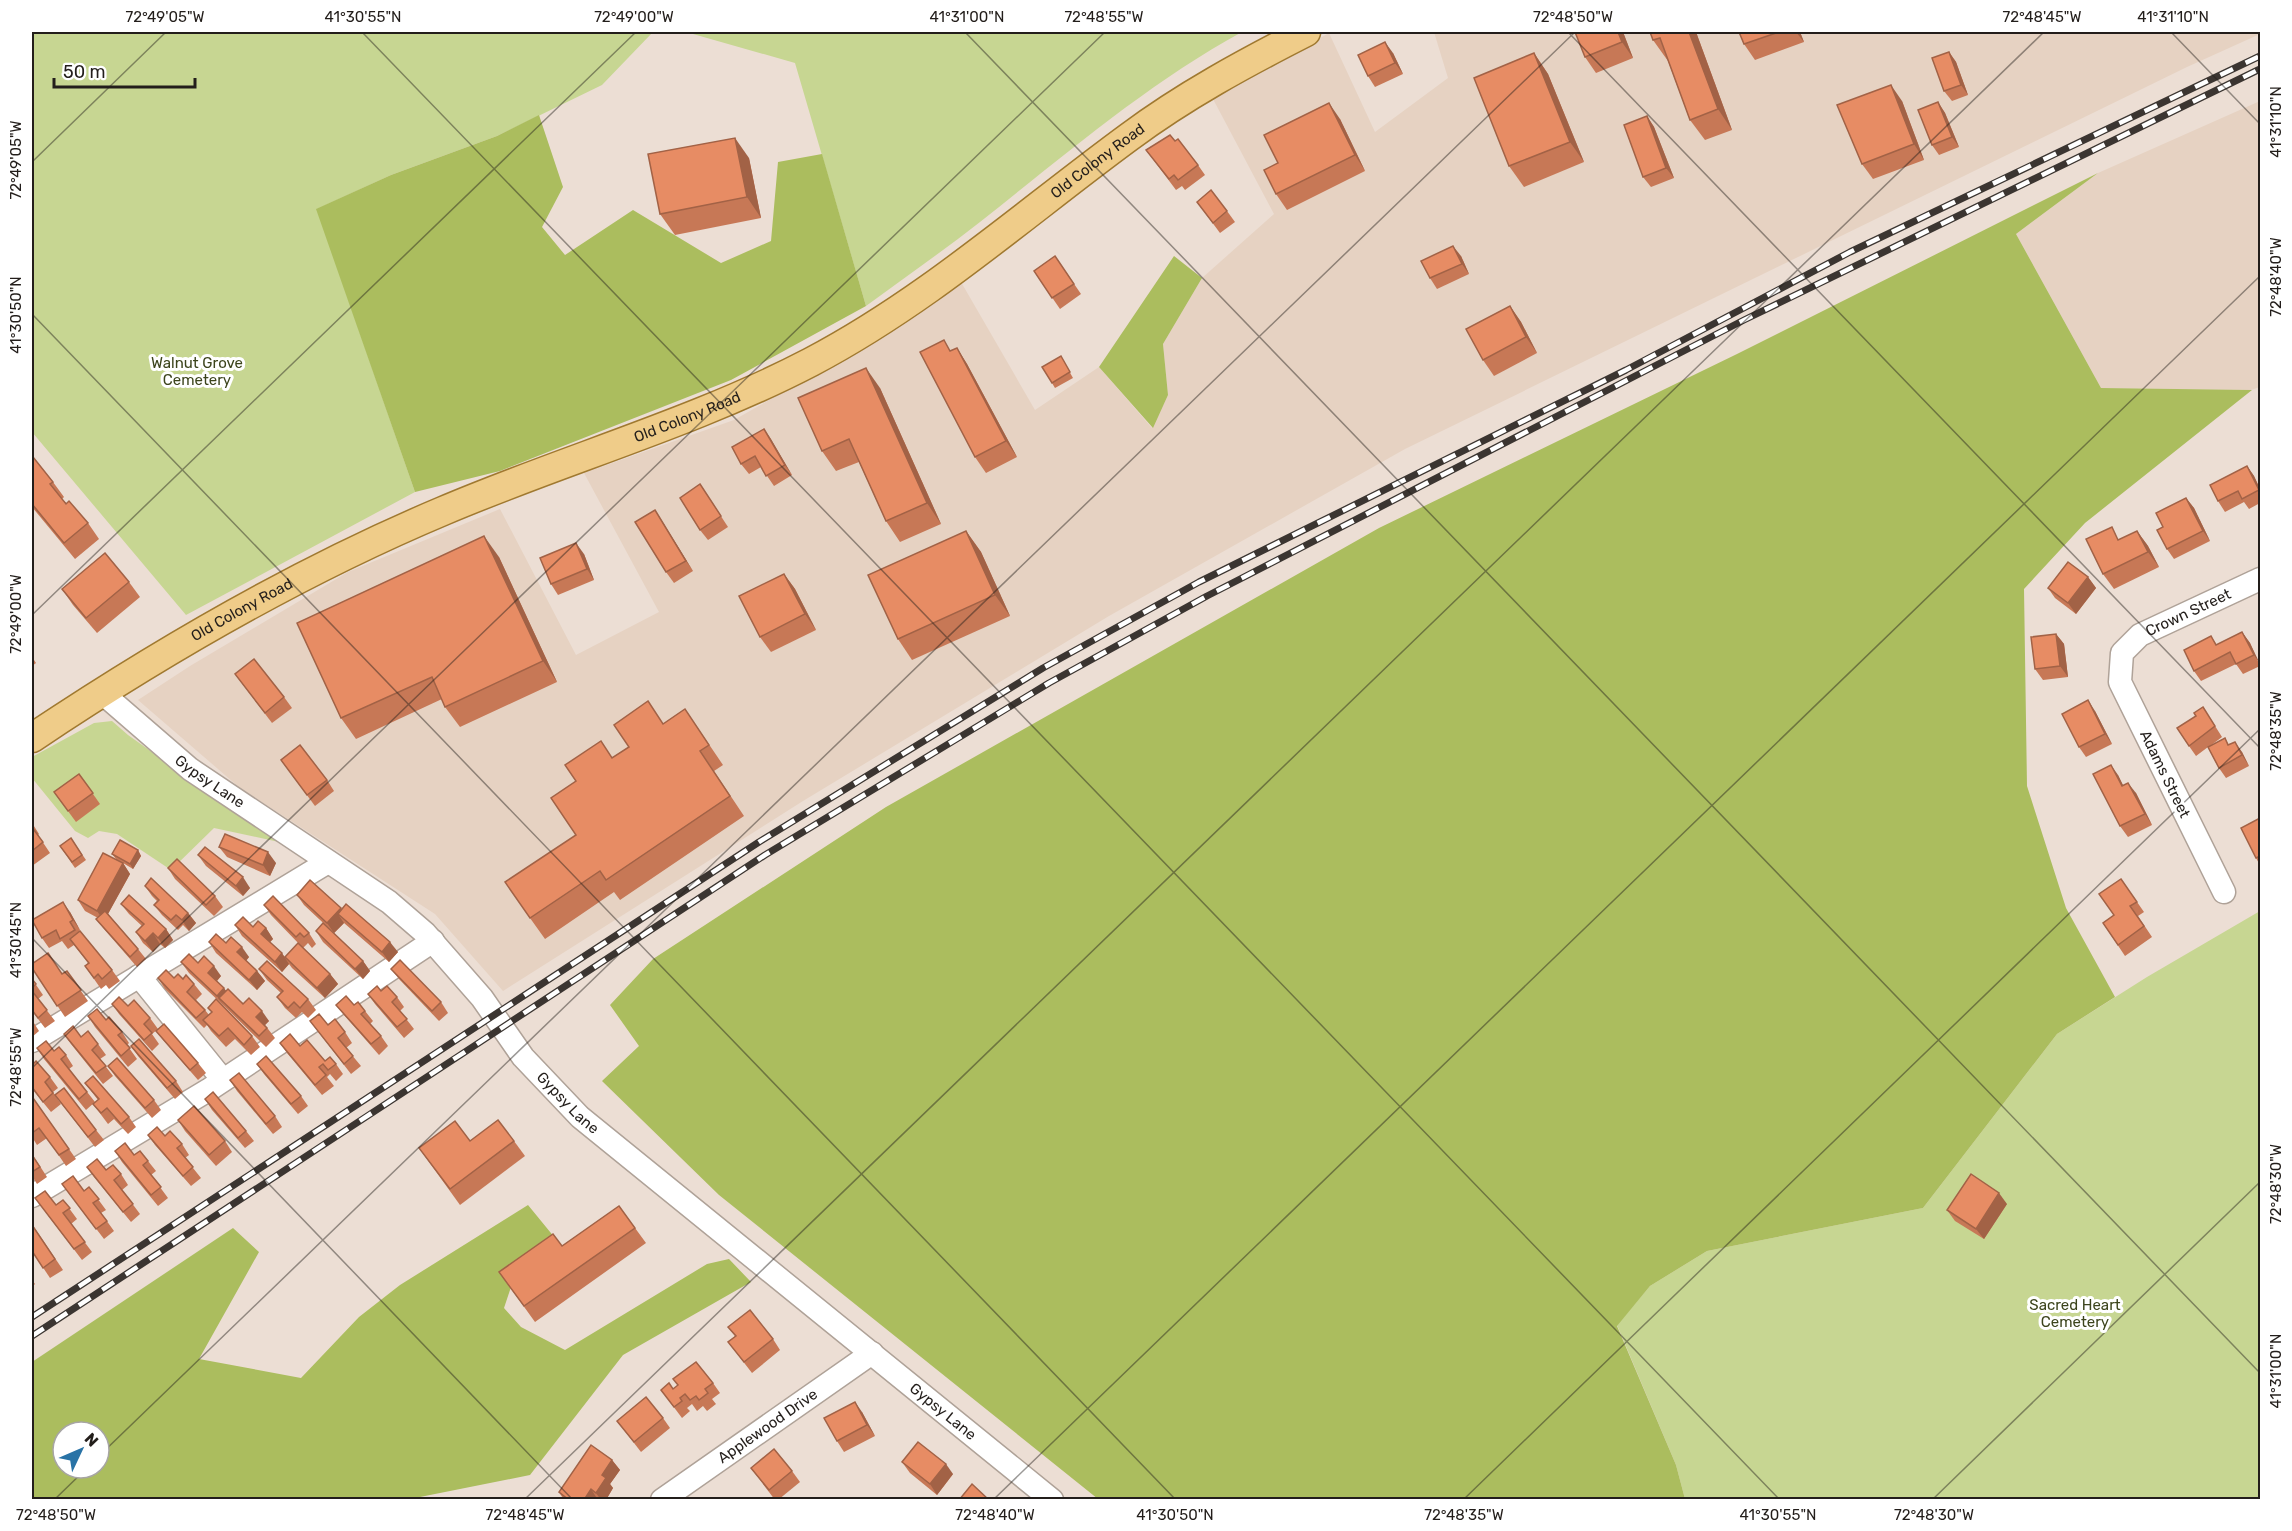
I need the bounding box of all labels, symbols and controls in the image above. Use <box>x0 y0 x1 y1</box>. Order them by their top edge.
text: 72°49'05"W <box>125 8 205 26</box>
text: 41°30'55"N <box>325 8 401 26</box>
text: 72°49'00"W <box>594 8 674 26</box>
text: 41°31'00"N <box>930 8 1004 26</box>
text: 72°48'55"W <box>1064 8 1144 26</box>
text: 72°48'50"W <box>1533 8 1613 26</box>
text: 72°48'45"W <box>2003 8 2081 26</box>
text: 41°31'10"N <box>2137 8 2209 26</box>
scale bar <box>54 51 195 89</box>
text: 50 m <box>63 61 106 83</box>
text: 41°31'10"N <box>2267 86 2285 158</box>
text: 72°49'05"W <box>7 120 25 200</box>
street label: Old Colony Road <box>1047 120 1148 202</box>
text: 72°48'40"W <box>2267 237 2285 317</box>
text: 41°30'50"N <box>7 276 25 354</box>
park label: Walnut Grove Cemetery <box>151 354 243 389</box>
street label: Old Colony Road <box>631 388 743 446</box>
text: 72°49'00"W <box>7 574 25 654</box>
street label: Old Colony Road <box>188 575 296 645</box>
street label: Crown Street <box>2143 585 2234 640</box>
text: 72°48'35"W <box>2267 691 2285 771</box>
street label: Adams Street <box>2136 727 2194 821</box>
street label: Gypsy Lane <box>171 751 248 812</box>
text: 41°30'45"N <box>7 902 25 978</box>
text: 72°48'55"W <box>7 1027 25 1107</box>
street label: Gypsy Lane <box>533 1068 603 1138</box>
text: 72°48'30"W <box>2267 1144 2285 1224</box>
park label: Sacred Heart Cemetery <box>2029 1296 2121 1331</box>
text: 41°31'00"N <box>2267 1334 2285 1408</box>
street label: Gypsy Lane <box>906 1379 980 1444</box>
street label: Applewood Drive <box>714 1385 821 1467</box>
north arrow <box>51 1420 111 1480</box>
text: N <box>81 1429 102 1451</box>
text: 72°48'50"W <box>16 1506 96 1524</box>
text: 72°48'45"W <box>486 1506 564 1524</box>
text: 72°48'40"W <box>955 1506 1035 1524</box>
text: 41°30'50"N <box>1136 1506 1214 1524</box>
text: 72°48'35"W <box>1424 1506 1504 1524</box>
text: 41°30'55"N <box>1740 1506 1816 1524</box>
text: 72°48'30"W <box>1894 1506 1974 1524</box>

